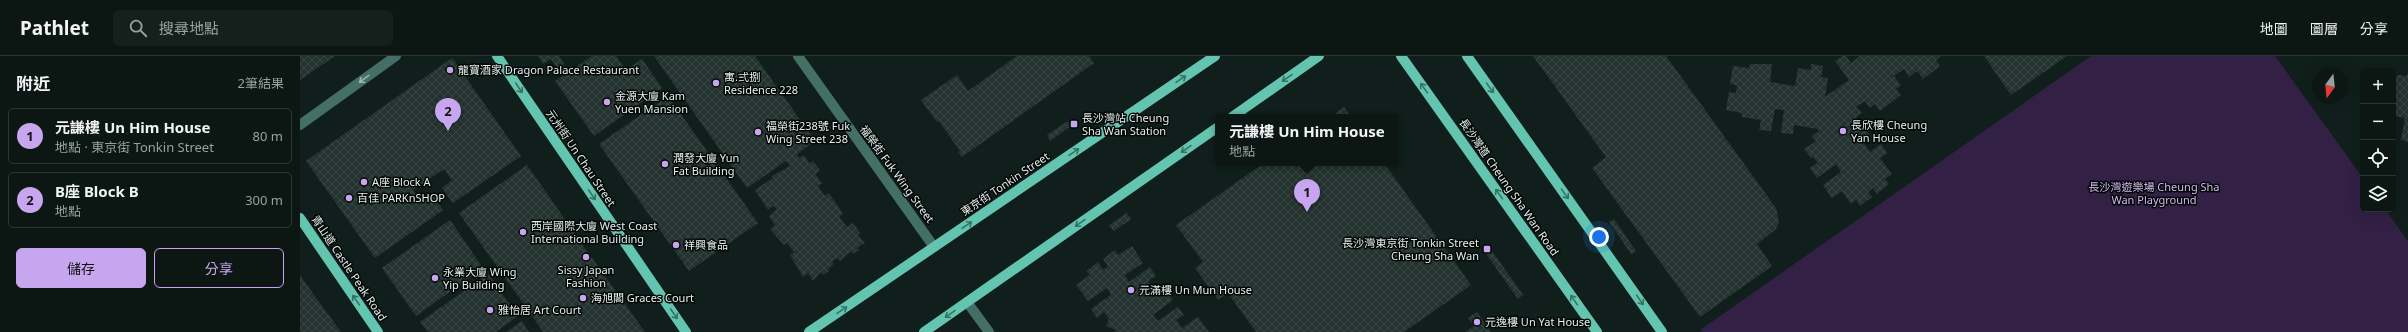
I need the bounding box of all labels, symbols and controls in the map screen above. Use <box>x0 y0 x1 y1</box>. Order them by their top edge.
search box <box>113 10 393 46</box>
text: Pathlet <box>20 15 89 41</box>
icon: search <box>127 17 149 39</box>
text: 搜尋地點 <box>159 18 219 38</box>
text: 地圖 <box>2260 19 2288 38</box>
text: 圖層 <box>2310 19 2338 38</box>
text: 分享 <box>2360 19 2388 38</box>
place label: 龍寶酒家 Dragon Palace Restaurant <box>458 62 639 77</box>
marker: 龍寶酒家 Dragon Palace Restaurant <box>445 65 455 75</box>
north arrow <box>2312 68 2348 104</box>
map controls <box>2360 68 2396 212</box>
button: + <box>2360 68 2396 104</box>
place label: 寓.弍捌 Residence 228 <box>724 69 798 97</box>
text: 附近 <box>16 72 50 95</box>
text: 2筆結果 <box>238 74 284 92</box>
one-way arrow <box>1282 74 1293 82</box>
one-way arrow <box>359 75 370 83</box>
one-way arrow <box>1176 75 1187 83</box>
marker: 寓.弍捌 Residence 228 <box>711 78 721 88</box>
one-way arrow <box>515 82 523 93</box>
one-way arrow <box>1486 82 1494 93</box>
one-way arrow <box>1420 83 1428 94</box>
place label: 金源大廈 Kam Yuen Mansion <box>615 88 688 116</box>
marker: 金源大廈 Kam Yuen Mansion <box>602 97 612 107</box>
pin: 2 <box>435 98 461 131</box>
button: − <box>2360 104 2396 140</box>
street label: 元州街 Un Chau Street <box>543 106 619 209</box>
place label: 長沙灣站 Cheung Sha Wan Station <box>1082 110 1169 138</box>
popup <box>1215 114 1399 166</box>
street label: 長沙灣道 Cheung Sha Wan Road <box>1456 115 1563 258</box>
text: 元謙樓 Un Him House <box>55 117 210 137</box>
place label: 長欣樓 Cheung Yan House <box>1851 117 1927 145</box>
place label: 福榮街238號 Fuk Wing Street 238 <box>766 118 850 146</box>
marker: 長沙灣站 Cheung Sha Wan Station <box>1069 119 1079 129</box>
text: 元謙樓 Un Him House <box>1229 121 1385 141</box>
street label: 福榮街 Fuk Wing Street <box>857 122 938 226</box>
marker: 長欣樓 Cheung Yan House <box>1838 126 1848 136</box>
text: 1 <box>26 127 34 145</box>
text: 80 m <box>253 127 283 145</box>
marker: 福榮街238號 Fuk Wing Street 238 <box>753 127 763 137</box>
text: 地點 · 東京街 Tonkin Street <box>55 138 214 156</box>
button: locate <box>2360 140 2396 176</box>
text: 地點 <box>1229 142 1255 160</box>
one-way arrow <box>1181 145 1192 153</box>
street label: 東京街 Tonkin Street <box>958 148 1052 219</box>
one-way arrow <box>1068 148 1079 156</box>
place label: 潤發大廈 Yun Fat Building <box>673 150 739 178</box>
marker: 潤發大廈 Yun Fat Building <box>660 159 670 169</box>
place label: A座 Block A <box>372 174 432 189</box>
button: layers <box>2360 176 2396 212</box>
marker: A座 Block A <box>359 177 369 187</box>
pin: 1 <box>1294 179 1320 212</box>
park label: 長沙灣遊樂場 Cheung Sha Wan Playground <box>2088 179 2220 207</box>
text: B座 Block B <box>55 181 139 201</box>
one-way arrow <box>1561 188 1569 199</box>
one-way arrow <box>1495 189 1503 200</box>
place label: 百佳 PARKnSHOP <box>357 190 445 205</box>
one-way arrow <box>588 190 596 201</box>
text: 2 <box>26 191 34 209</box>
text: 300 m <box>245 191 283 209</box>
marker: 百佳 PARKnSHOP <box>344 193 354 203</box>
text: 地點 <box>55 202 81 220</box>
street label: 青山道 Castle Peak Road <box>308 212 390 323</box>
place label: 西岸國際大廈 West Coast International Building <box>531 218 657 246</box>
one-way arrow <box>1074 219 1085 227</box>
one-way arrow <box>961 221 972 229</box>
marker: 西岸國際大廈 West Coast International Building <box>518 227 528 237</box>
your location <box>1589 227 1609 247</box>
place label: 長沙灣東京街 Tonkin Street Cheung Sha Wan <box>1342 235 1479 263</box>
place label: 祥興食品 <box>684 237 728 252</box>
marker: 祥興食品 <box>671 240 681 250</box>
marker: 長沙灣東京街 Tonkin Street Cheung Sha Wan <box>1482 244 1492 254</box>
button: 儲存 <box>16 248 146 288</box>
button: 分享 <box>154 248 284 288</box>
marker: Sissy Japan Fashion <box>581 252 591 262</box>
place label: Sissy Japan Fashion <box>558 262 614 290</box>
place label: 永業大廈 Wing Yip Building <box>443 264 517 292</box>
marker: 永業大廈 Wing Yip Building <box>430 273 440 283</box>
place label: 元滿樓 Un Mun House <box>1139 282 1252 297</box>
marker: 元滿樓 Un Mun House <box>1126 285 1136 295</box>
place label: 海旭閣 Graces Court <box>591 290 694 305</box>
marker: 海旭閣 Graces Court <box>578 293 588 303</box>
one-way arrow <box>1636 294 1644 305</box>
one-way arrow <box>352 295 360 306</box>
one-way arrow <box>1570 295 1578 306</box>
place label: 雅怡居 Art Court <box>498 302 581 317</box>
marker: 雅怡居 Art Court <box>485 305 495 315</box>
one-way arrow <box>836 306 847 314</box>
one-way arrow <box>670 308 678 319</box>
one-way arrow <box>945 310 956 318</box>
place label: 元逸樓 Un Yat House <box>1485 314 1590 329</box>
marker: 元逸樓 Un Yat House <box>1472 317 1482 327</box>

